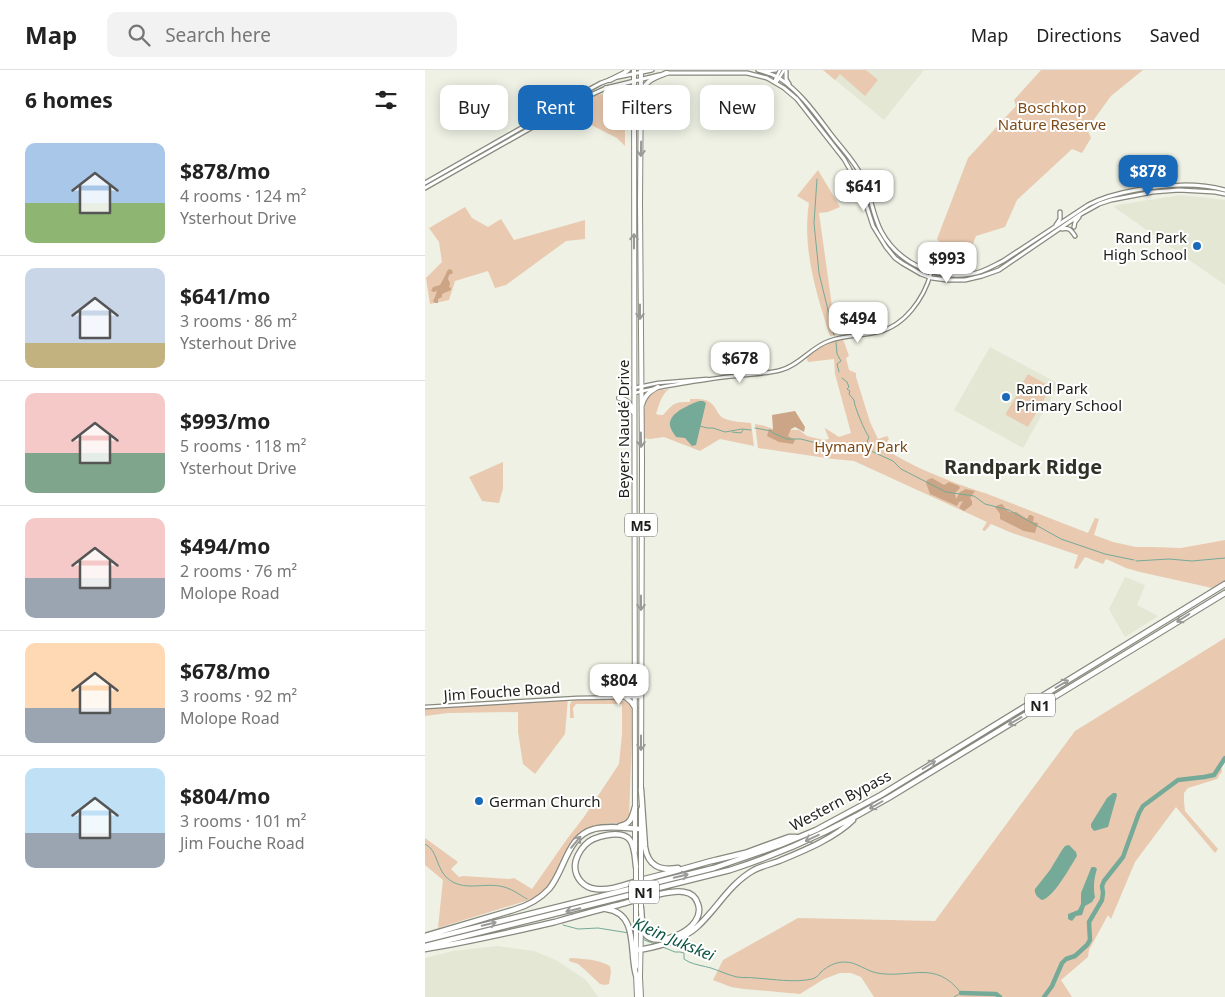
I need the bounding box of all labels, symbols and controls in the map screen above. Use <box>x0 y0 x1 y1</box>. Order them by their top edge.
search box <box>107 12 457 57</box>
text: Map <box>25 18 77 51</box>
icon: search <box>125 21 153 49</box>
text: Search here <box>165 22 271 48</box>
text: Map <box>971 23 1008 47</box>
text: Directions <box>1036 23 1122 47</box>
text: Saved <box>1150 23 1200 47</box>
chip: Buy <box>440 85 508 130</box>
chip: Rent <box>518 85 593 130</box>
chip: Filters <box>603 85 690 130</box>
chip: New <box>700 85 774 130</box>
text: 6 homes <box>25 86 113 114</box>
icon: filters <box>372 86 400 114</box>
park label: Boschkop Nature Reserve <box>998 97 1106 134</box>
one-way arrow <box>636 141 645 157</box>
pin: $878 <box>1118 154 1178 197</box>
text: $878/mo <box>180 157 270 185</box>
text: $878 <box>1130 160 1166 182</box>
icon: home <box>65 163 125 223</box>
pin: $641 <box>834 170 894 212</box>
text: $641 <box>846 175 882 197</box>
text: 4 rooms · 124 m² <box>180 185 306 207</box>
text: Ysterhout Drive <box>180 207 296 229</box>
place label: Rand Park High School <box>1103 227 1187 264</box>
one-way arrow <box>629 233 639 250</box>
marker: Rand Park High School <box>1191 240 1203 252</box>
pin: $993 <box>917 242 977 284</box>
text: $993 <box>929 247 965 269</box>
text: $641/mo <box>180 282 270 310</box>
icon: home <box>65 288 125 348</box>
pin: $494 <box>828 302 888 344</box>
one-way arrow <box>635 303 645 319</box>
text: $494 <box>840 307 876 329</box>
text: 3 rooms · 86 m² <box>180 310 297 332</box>
text: Ysterhout Drive <box>180 332 296 354</box>
pin: $678 <box>710 342 770 384</box>
text: $678 <box>722 347 758 369</box>
street label: Beyers Naudé Drive <box>613 359 633 499</box>
place label: Rand Park Primary School <box>1016 378 1122 415</box>
marker: Rand Park Primary School <box>1000 391 1012 403</box>
text: $993/mo <box>180 407 270 435</box>
icon: home <box>65 413 125 473</box>
one-way arrow <box>636 432 646 448</box>
text: 5 rooms · 118 m² <box>180 435 306 457</box>
park label: Hymany Park <box>814 436 908 456</box>
district label: Randpark Ridge <box>944 453 1102 480</box>
text: Ysterhout Drive <box>180 457 296 479</box>
road number: M5 <box>625 514 657 536</box>
text: $494/mo <box>180 532 270 560</box>
icon: home <box>65 538 125 598</box>
text: 2 rooms · 76 m² <box>180 560 297 582</box>
text: Molope Road <box>180 582 279 604</box>
one-way arrow <box>636 594 646 611</box>
one-way arrow <box>1177 614 1191 624</box>
text: $678/mo <box>180 657 270 685</box>
icon: home <box>65 663 125 723</box>
pin: $804 <box>589 664 649 706</box>
text: $804 <box>601 669 637 691</box>
street label: Jim Fouche Road <box>441 677 561 705</box>
one-way arrow <box>1054 678 1068 688</box>
text: 3 rooms · 92 m² <box>180 685 297 707</box>
road number: N1 <box>1025 694 1055 716</box>
text: Molope Road <box>180 707 279 729</box>
one-way arrow <box>1008 716 1022 726</box>
one-way arrow <box>636 734 646 751</box>
one-way arrow <box>921 760 935 770</box>
street label: Western Bypass <box>786 765 894 835</box>
text: $804/mo <box>180 782 270 810</box>
icon: home <box>65 788 125 848</box>
place label: German Church <box>489 791 601 811</box>
marker: German Church <box>473 795 485 807</box>
one-way arrow <box>869 801 883 811</box>
text: 3 rooms · 101 m² <box>180 810 306 832</box>
text: Jim Fouche Road <box>180 832 305 854</box>
one-way arrow <box>805 834 820 844</box>
one-way arrow <box>571 836 582 849</box>
one-way arrow <box>672 871 688 880</box>
road number: N1 <box>629 880 659 904</box>
one-way arrow <box>565 906 581 915</box>
water label: Klein Jukskei <box>630 912 719 966</box>
one-way arrow <box>481 919 497 928</box>

